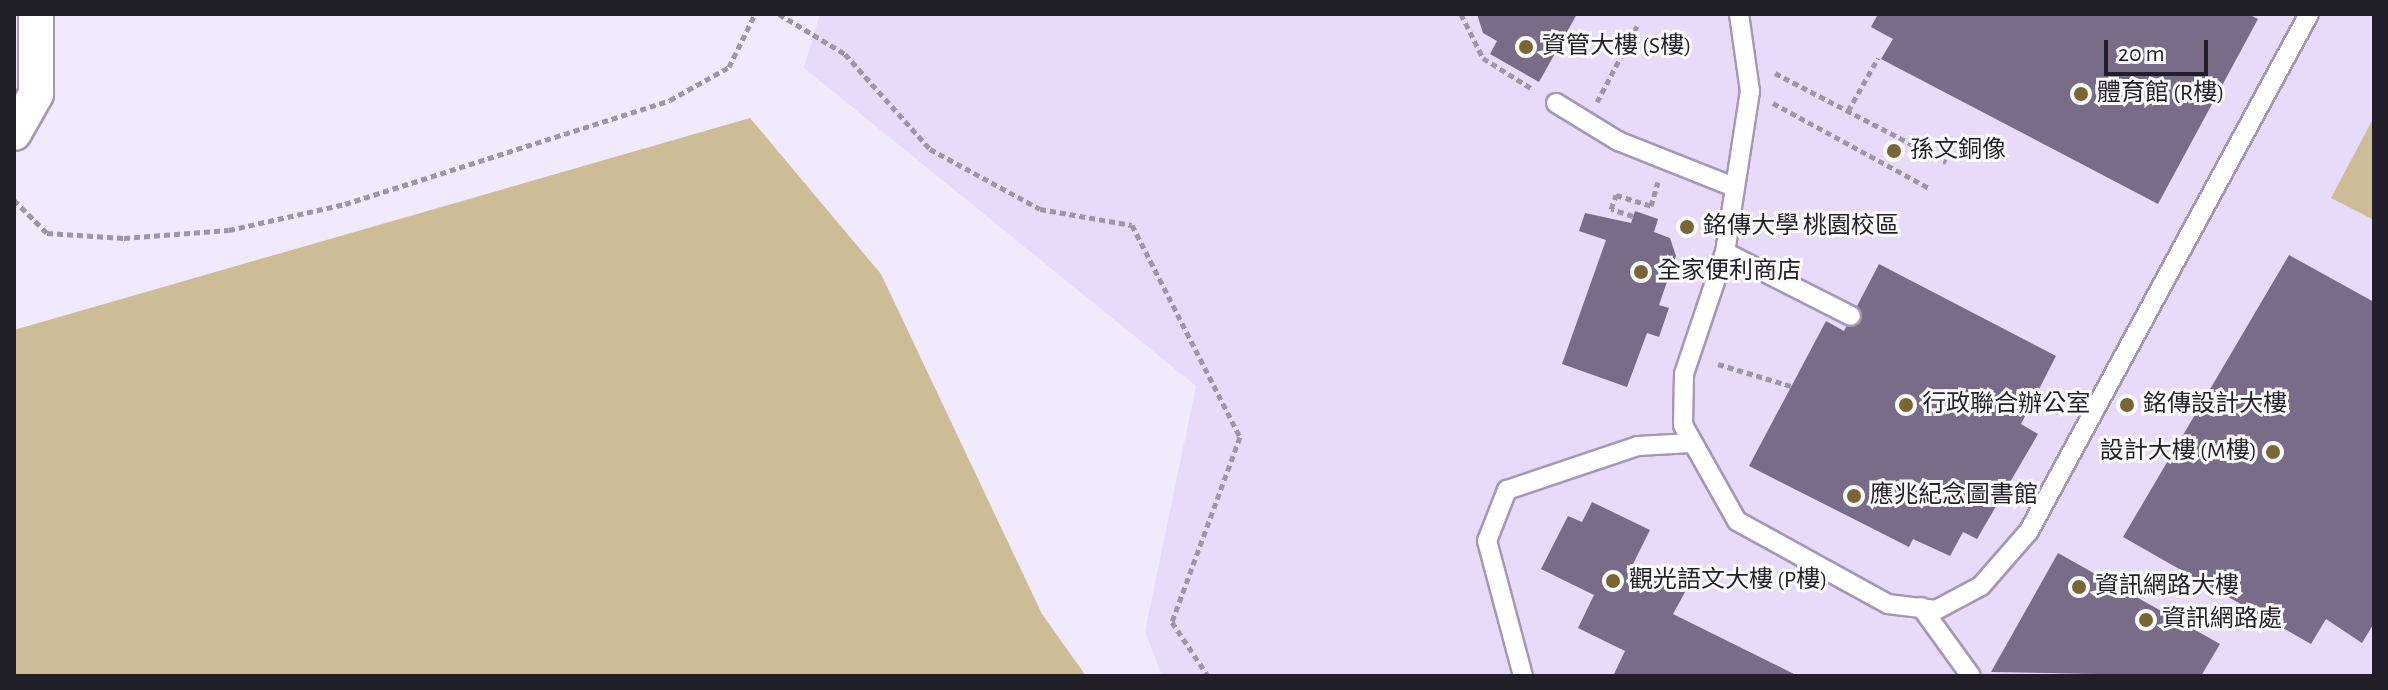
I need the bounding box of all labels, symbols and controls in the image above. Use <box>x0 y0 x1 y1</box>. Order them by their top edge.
scale bar <box>2108 24 2212 74</box>
place label: 資管大樓 (S樓) <box>1542 33 1692 61</box>
marker: 資管大樓 (S樓) <box>1517 38 1535 56</box>
text: 20 m <box>2118 42 2165 66</box>
place label: 體育館 (R樓) <box>2097 80 2225 108</box>
marker: 體育館 (R樓) <box>2072 85 2090 103</box>
place label: 孫文銅像 <box>1910 137 2006 165</box>
marker: 孫文銅像 <box>1885 142 1903 160</box>
place label: 銘傳大學 桃園校區 <box>1703 213 1899 241</box>
marker: 銘傳大學 桃園校區 <box>1678 218 1696 236</box>
place label: 全家便利商店 <box>1657 258 1801 286</box>
marker: 全家便利商店 <box>1632 263 1650 281</box>
place label: 行政聯合辦公室 <box>1922 391 2090 419</box>
place label: 銘傳設計大樓 <box>2143 391 2287 419</box>
marker: 行政聯合辦公室 <box>1897 396 1915 414</box>
marker: 銘傳設計大樓 <box>2118 396 2136 414</box>
place label: 設計大樓 (M樓) <box>2100 438 2257 466</box>
marker: 設計大樓 (M樓) <box>2264 443 2282 461</box>
place label: 應兆紀念圖書館 <box>1870 482 2038 510</box>
marker: 應兆紀念圖書館 <box>1845 487 1863 505</box>
place label: 觀光語文大樓 (P樓) <box>1629 567 1828 595</box>
marker: 觀光語文大樓 (P樓) <box>1604 572 1622 590</box>
place label: 資訊網路大樓 <box>2095 573 2239 601</box>
marker: 資訊網路大樓 <box>2070 578 2088 596</box>
place label: 資訊網路處 <box>2162 606 2282 634</box>
marker: 資訊網路處 <box>2137 611 2155 629</box>

